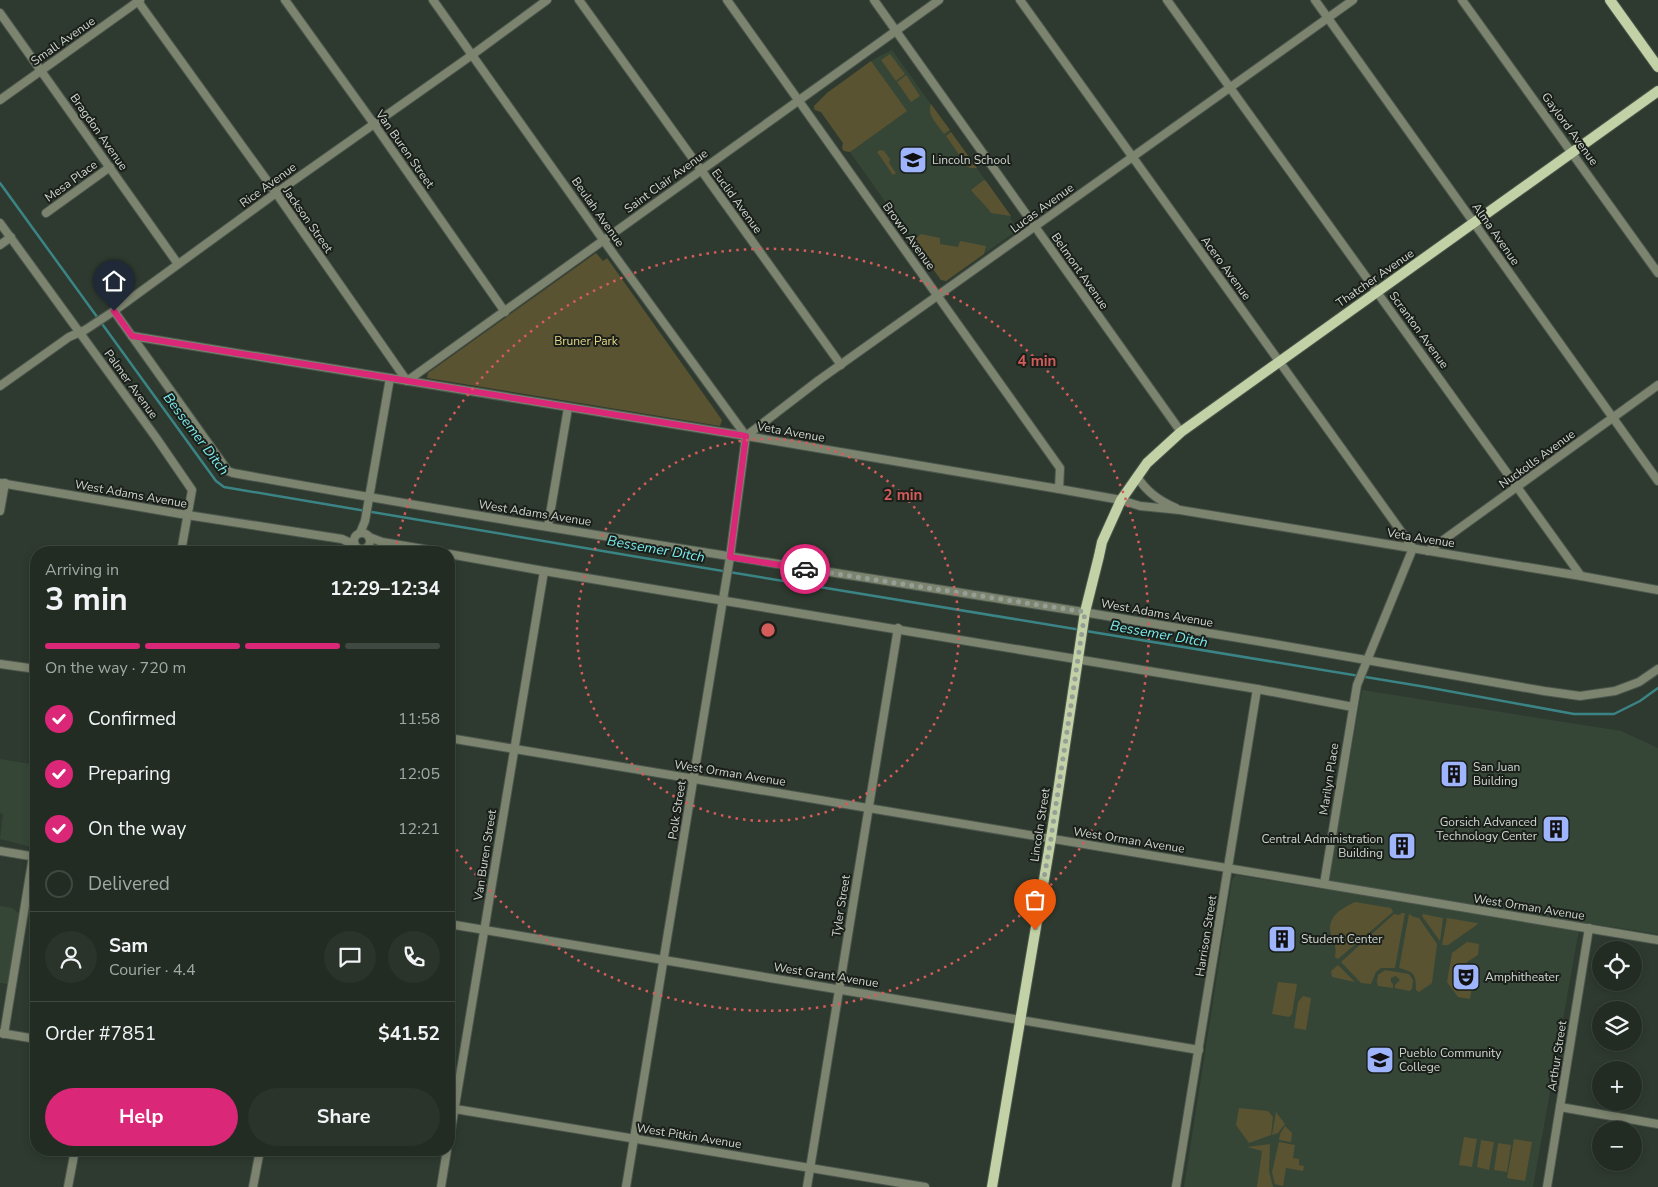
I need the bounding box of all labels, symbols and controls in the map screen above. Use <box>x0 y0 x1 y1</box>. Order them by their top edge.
street label: Small Avenue <box>28 13 98 69</box>
street label: Gaylord Avenue <box>1538 89 1602 169</box>
street label: Bragdon Avenue <box>67 90 131 174</box>
street label: Van Buren Street <box>372 106 438 192</box>
street label: Saint Clair Avenue <box>621 145 711 217</box>
school or university icon: Lincoln School <box>898 145 928 175</box>
place label: Lincoln School <box>932 152 1011 168</box>
street label: Mesa Place <box>42 157 100 205</box>
street label: Rice Avenue <box>236 159 300 211</box>
street label: Euclid Avenue <box>708 165 766 237</box>
street label: Beulah Avenue <box>568 174 628 250</box>
street label: Lucas Avenue <box>1007 180 1077 236</box>
street label: Jackson Street <box>279 183 337 257</box>
street label: Brown Avenue <box>879 199 939 273</box>
street label: Alma Avenue <box>1469 200 1523 268</box>
street label: Belmont Avenue <box>1048 230 1112 312</box>
street label: Acero Avenue <box>1197 233 1255 303</box>
street label: Thatcher Avenue <box>1333 245 1417 311</box>
pin <box>93 260 135 311</box>
icon: home <box>100 267 128 295</box>
street label: Scranton Avenue <box>1386 288 1452 372</box>
park label: Bruner Park <box>554 333 619 349</box>
street label: Palmer Avenue <box>100 346 162 422</box>
text: 4 min <box>1018 351 1056 371</box>
water label: Bessemer Ditch <box>159 389 233 479</box>
street label: Veta Avenue <box>755 418 826 446</box>
street label: Nuckolls Avenue <box>1496 426 1578 492</box>
street label: West Adams Avenue <box>74 476 188 512</box>
text: 2 min <box>884 485 922 505</box>
street label: West Adams Avenue <box>477 496 593 530</box>
street label: Veta Avenue <box>1385 525 1456 551</box>
water label: Bessemer Ditch <box>606 531 706 567</box>
courier <box>780 544 830 594</box>
icon: car <box>791 555 819 583</box>
text: Arriving in <box>45 559 119 581</box>
text: 12:29–12:34 <box>330 576 440 602</box>
text: 3 min <box>45 578 128 621</box>
street label: West Adams Avenue <box>1100 595 1214 631</box>
water label: Bessemer Ditch <box>1109 616 1209 652</box>
centre of rings <box>759 621 777 639</box>
text: On the way · 720 m <box>45 657 186 679</box>
icon: check <box>45 705 73 733</box>
text: Confirmed <box>88 706 176 732</box>
text: 11:58 <box>398 708 440 730</box>
street label: Marilyn Place <box>1315 742 1343 816</box>
street label: West Orman Avenue <box>673 756 787 790</box>
building icon: San Juan Building <box>1439 759 1469 789</box>
place label: San Juan Building <box>1473 759 1520 789</box>
icon: check <box>45 760 73 788</box>
text: Preparing <box>88 761 171 787</box>
text: 12:05 <box>398 763 440 785</box>
street label: Polk Street <box>664 779 690 841</box>
street label: Lincoln Street <box>1026 786 1054 863</box>
street label: Van Buren Street <box>470 808 500 903</box>
place label: Gorsich Advanced Technology Center <box>1436 814 1538 844</box>
building icon: Gorsich Advanced Technology Center <box>1541 814 1571 844</box>
icon: check <box>45 815 73 843</box>
text: On the way <box>88 816 186 842</box>
text: 12:21 <box>398 818 440 840</box>
street label: West Orman Avenue <box>1072 823 1186 857</box>
place label: Central Administration Building <box>1261 831 1383 861</box>
building icon: Central Administration Building <box>1387 831 1417 861</box>
text: Delivered <box>88 871 170 897</box>
street label: Tyler Street <box>828 873 854 938</box>
pin <box>1014 879 1056 930</box>
icon: bag <box>1021 886 1049 914</box>
street label: West Orman Avenue <box>1472 890 1586 924</box>
street label: Harrison Street <box>1192 893 1220 978</box>
building icon: Student Center <box>1267 924 1297 954</box>
button: person <box>45 931 97 983</box>
button: chat <box>324 931 376 983</box>
button: phone <box>388 931 440 983</box>
place label: Student Center <box>1301 931 1383 947</box>
text: Sam <box>109 933 148 959</box>
map controls <box>1592 941 1642 1171</box>
button: locate <box>1592 941 1642 991</box>
text: Courier · 4.4 <box>109 959 195 981</box>
street label: West Grant Avenue <box>772 959 880 991</box>
theatre icon: Amphitheater <box>1451 962 1481 992</box>
place label: Amphitheater <box>1485 969 1560 985</box>
button: layers <box>1592 1001 1642 1051</box>
street label: Arthur Street <box>1544 1019 1571 1092</box>
text: Order #7851 <box>45 1021 156 1047</box>
text: $41.52 <box>378 1021 440 1047</box>
school or university icon: Pueblo Community College <box>1365 1045 1395 1075</box>
place label: Pueblo Community College <box>1399 1045 1502 1075</box>
button: + <box>1592 1061 1642 1111</box>
button: Help <box>45 1088 238 1146</box>
button: Share <box>248 1088 440 1146</box>
street label: West Pitkin Avenue <box>635 1120 743 1152</box>
button: − <box>1592 1121 1642 1171</box>

